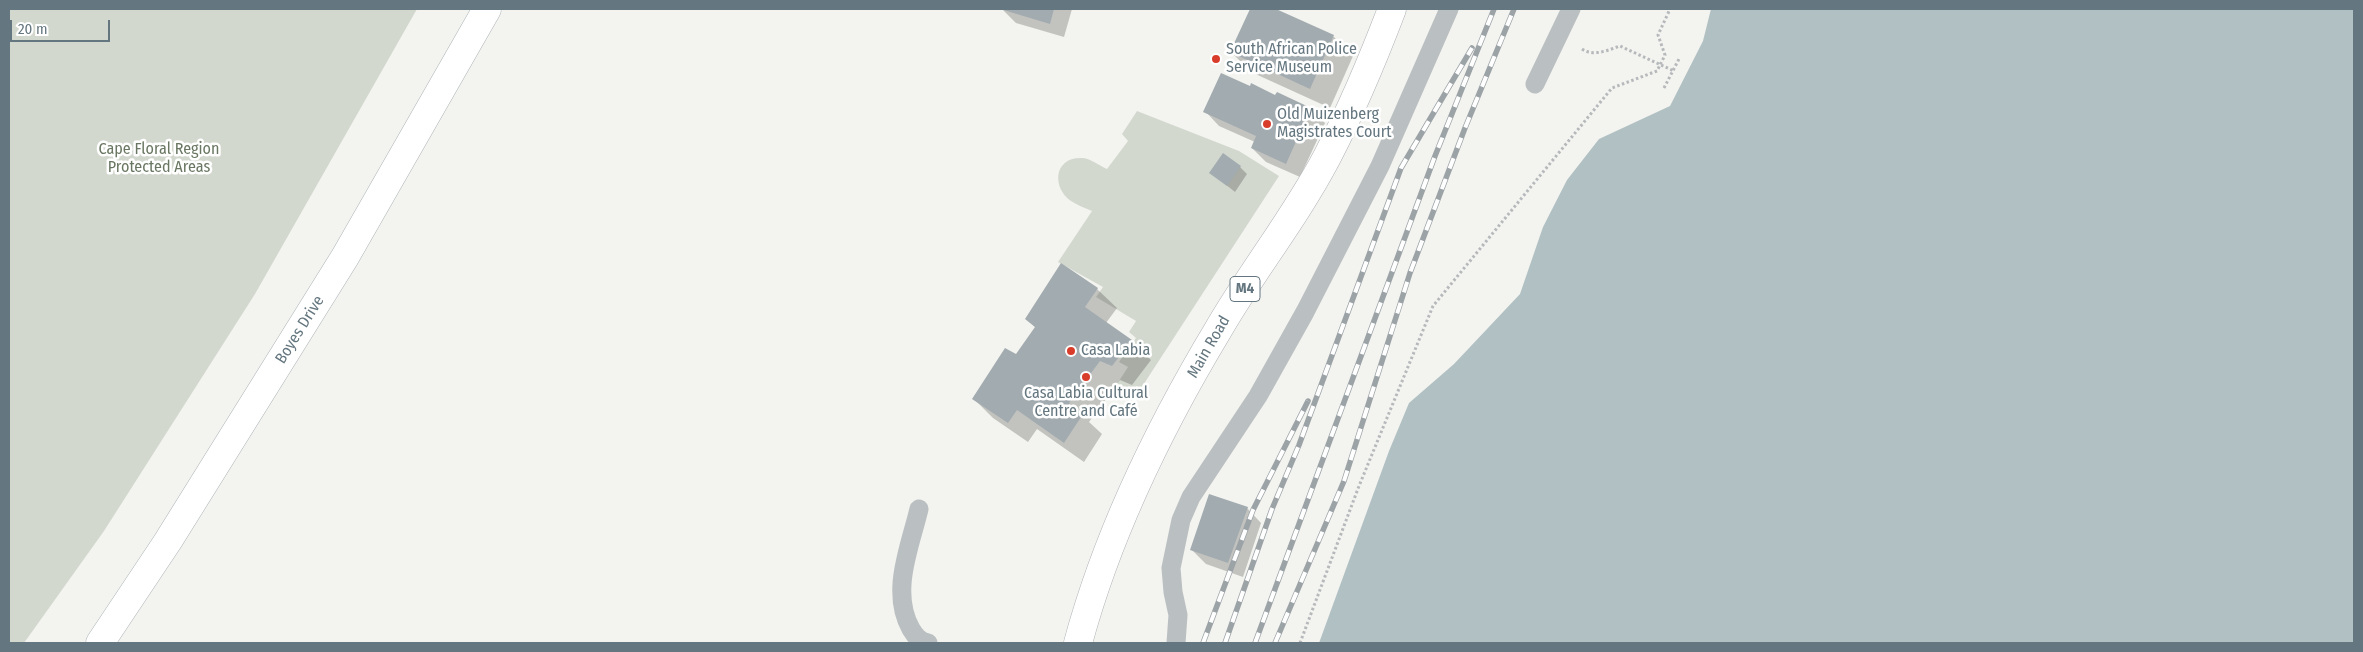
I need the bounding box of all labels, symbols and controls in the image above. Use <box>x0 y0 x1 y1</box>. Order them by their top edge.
scale bar <box>12 10 112 42</box>
text: 20 m <box>18 20 48 38</box>
place label: South African Police Service Museum <box>1226 40 1357 78</box>
marker: South African Police Service Museum <box>1210 53 1222 65</box>
place label: Old Muizenberg Magistrates Court <box>1277 105 1391 143</box>
marker: Old Muizenberg Magistrates Court <box>1261 118 1273 130</box>
park label: Cape Floral Region Protected Areas <box>99 140 219 178</box>
road number: M4 <box>1230 276 1260 302</box>
street label: Boyes Drive <box>272 292 328 368</box>
street label: Main Road <box>1184 312 1234 382</box>
place label: Casa Labia <box>1081 341 1150 361</box>
marker: Casa Labia <box>1065 345 1077 357</box>
marker: Casa Labia Cultural Centre and Café <box>1080 371 1092 383</box>
place label: Casa Labia Cultural Centre and Café <box>1024 384 1148 422</box>

